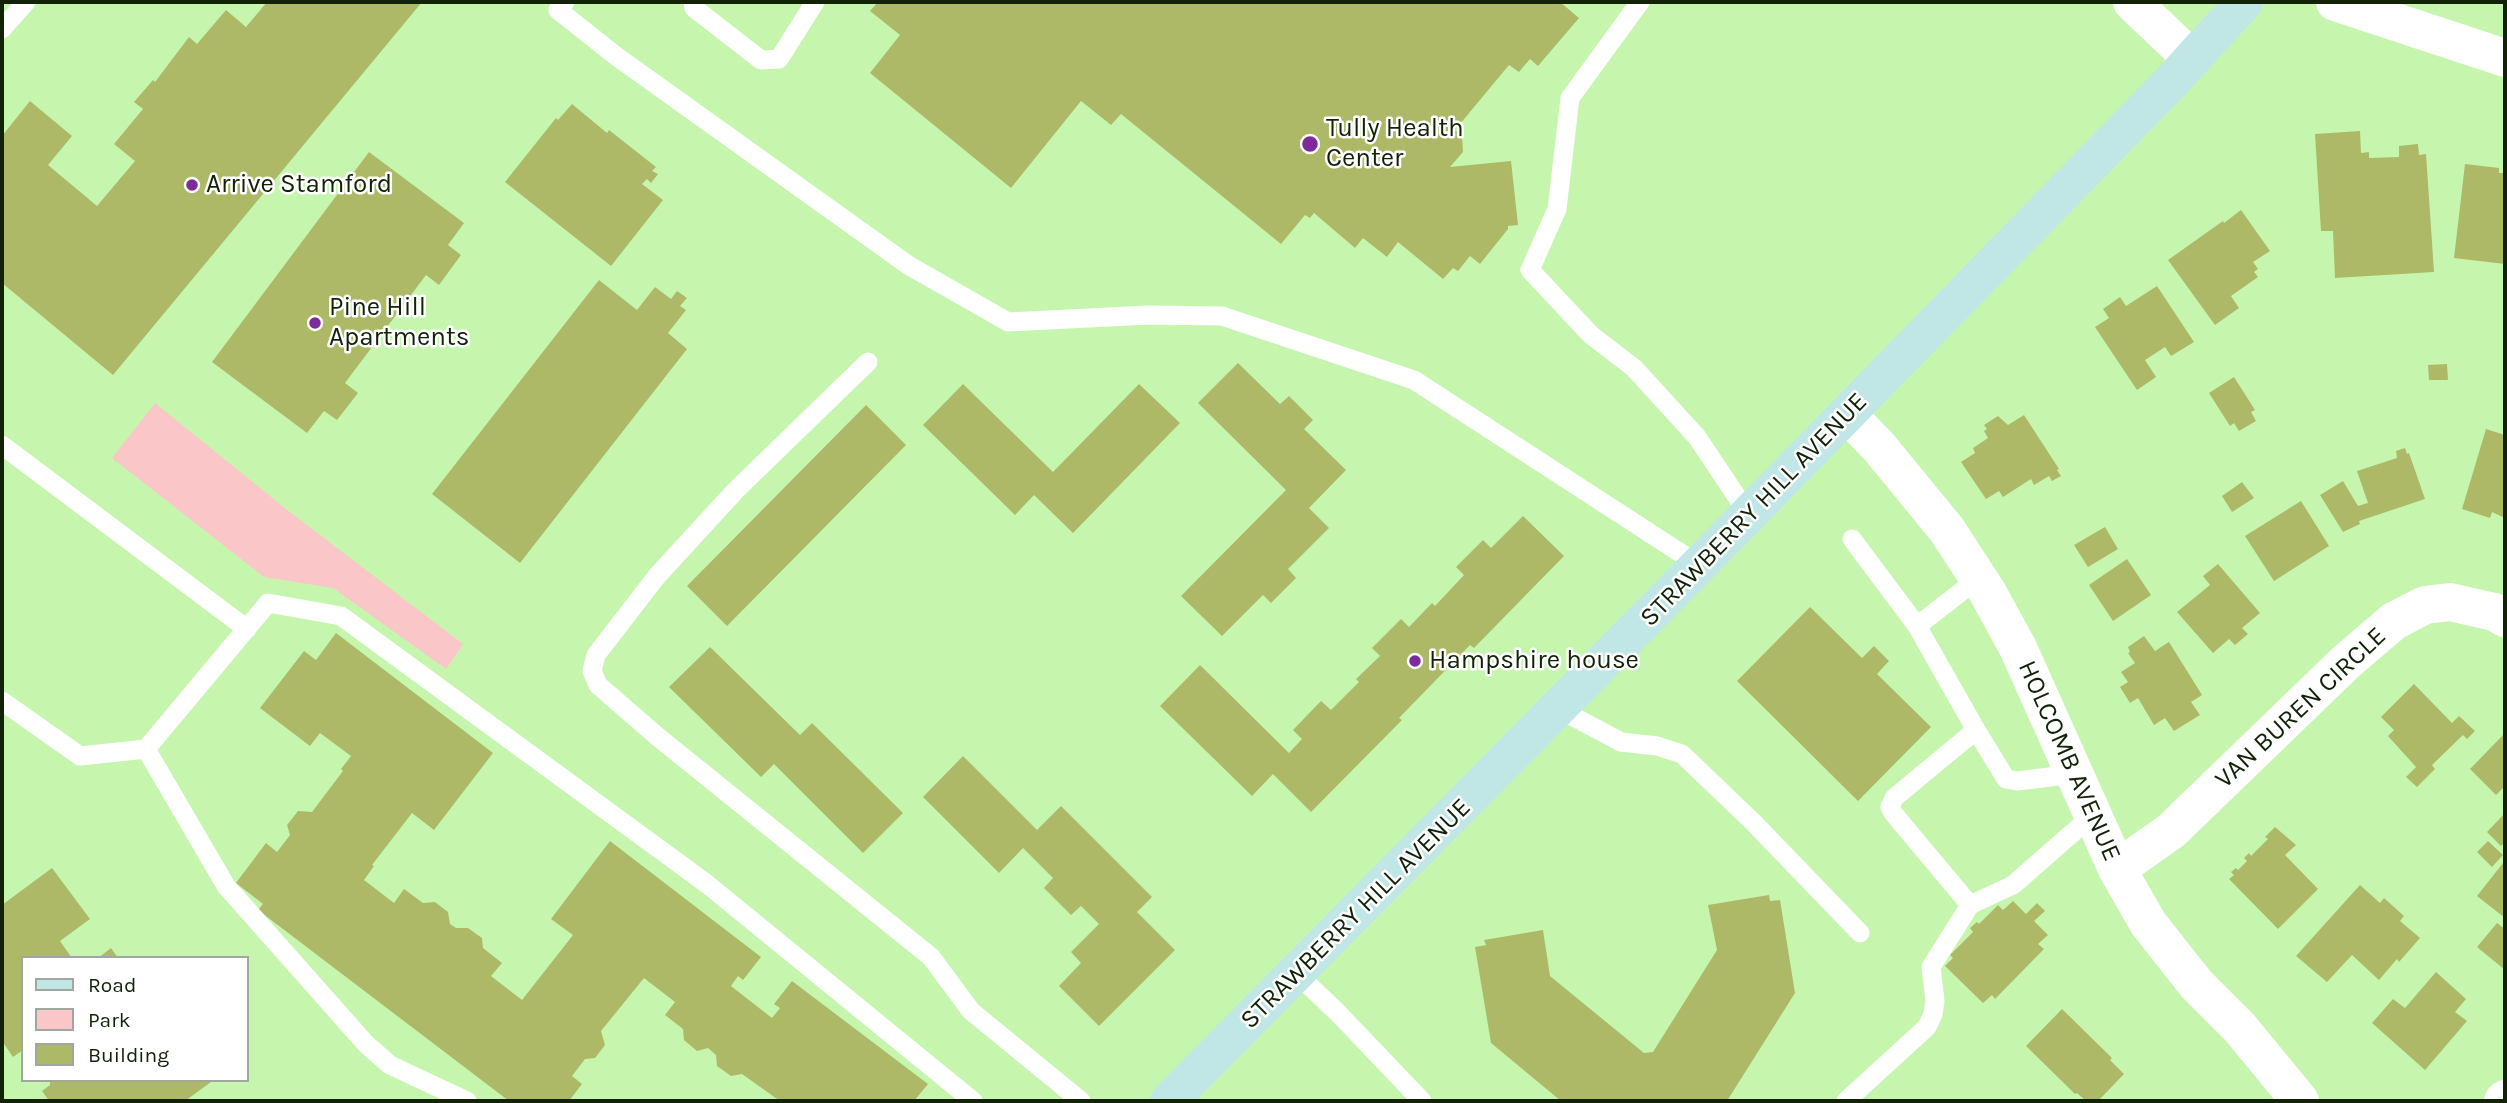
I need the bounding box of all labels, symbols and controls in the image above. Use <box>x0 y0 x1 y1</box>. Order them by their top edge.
place label: Tully Health Center <box>1326 113 1464 174</box>
marker: Tully Health Center <box>1300 134 1320 154</box>
place label: Arrive Stamford <box>206 169 392 201</box>
marker: Arrive Stamford <box>184 177 200 193</box>
place label: Pine Hill Apartments <box>329 292 469 354</box>
marker: Pine Hill Apartments <box>307 315 323 331</box>
street label: STRAWBERRY HILL AVENUE <box>1634 387 1874 633</box>
street label: VAN BUREN CIRCLE <box>2209 621 2393 795</box>
place label: Hampshire house <box>1429 645 1639 677</box>
marker: Hampshire house <box>1407 653 1423 669</box>
street label: HOLCOMB AVENUE <box>2011 656 2127 866</box>
street label: STRAWBERRY HILL AVENUE <box>1234 792 1478 1036</box>
legend <box>21 956 248 1082</box>
text: Road <box>88 973 136 997</box>
text: Park <box>88 1008 131 1032</box>
text: Building <box>88 1043 169 1067</box>

